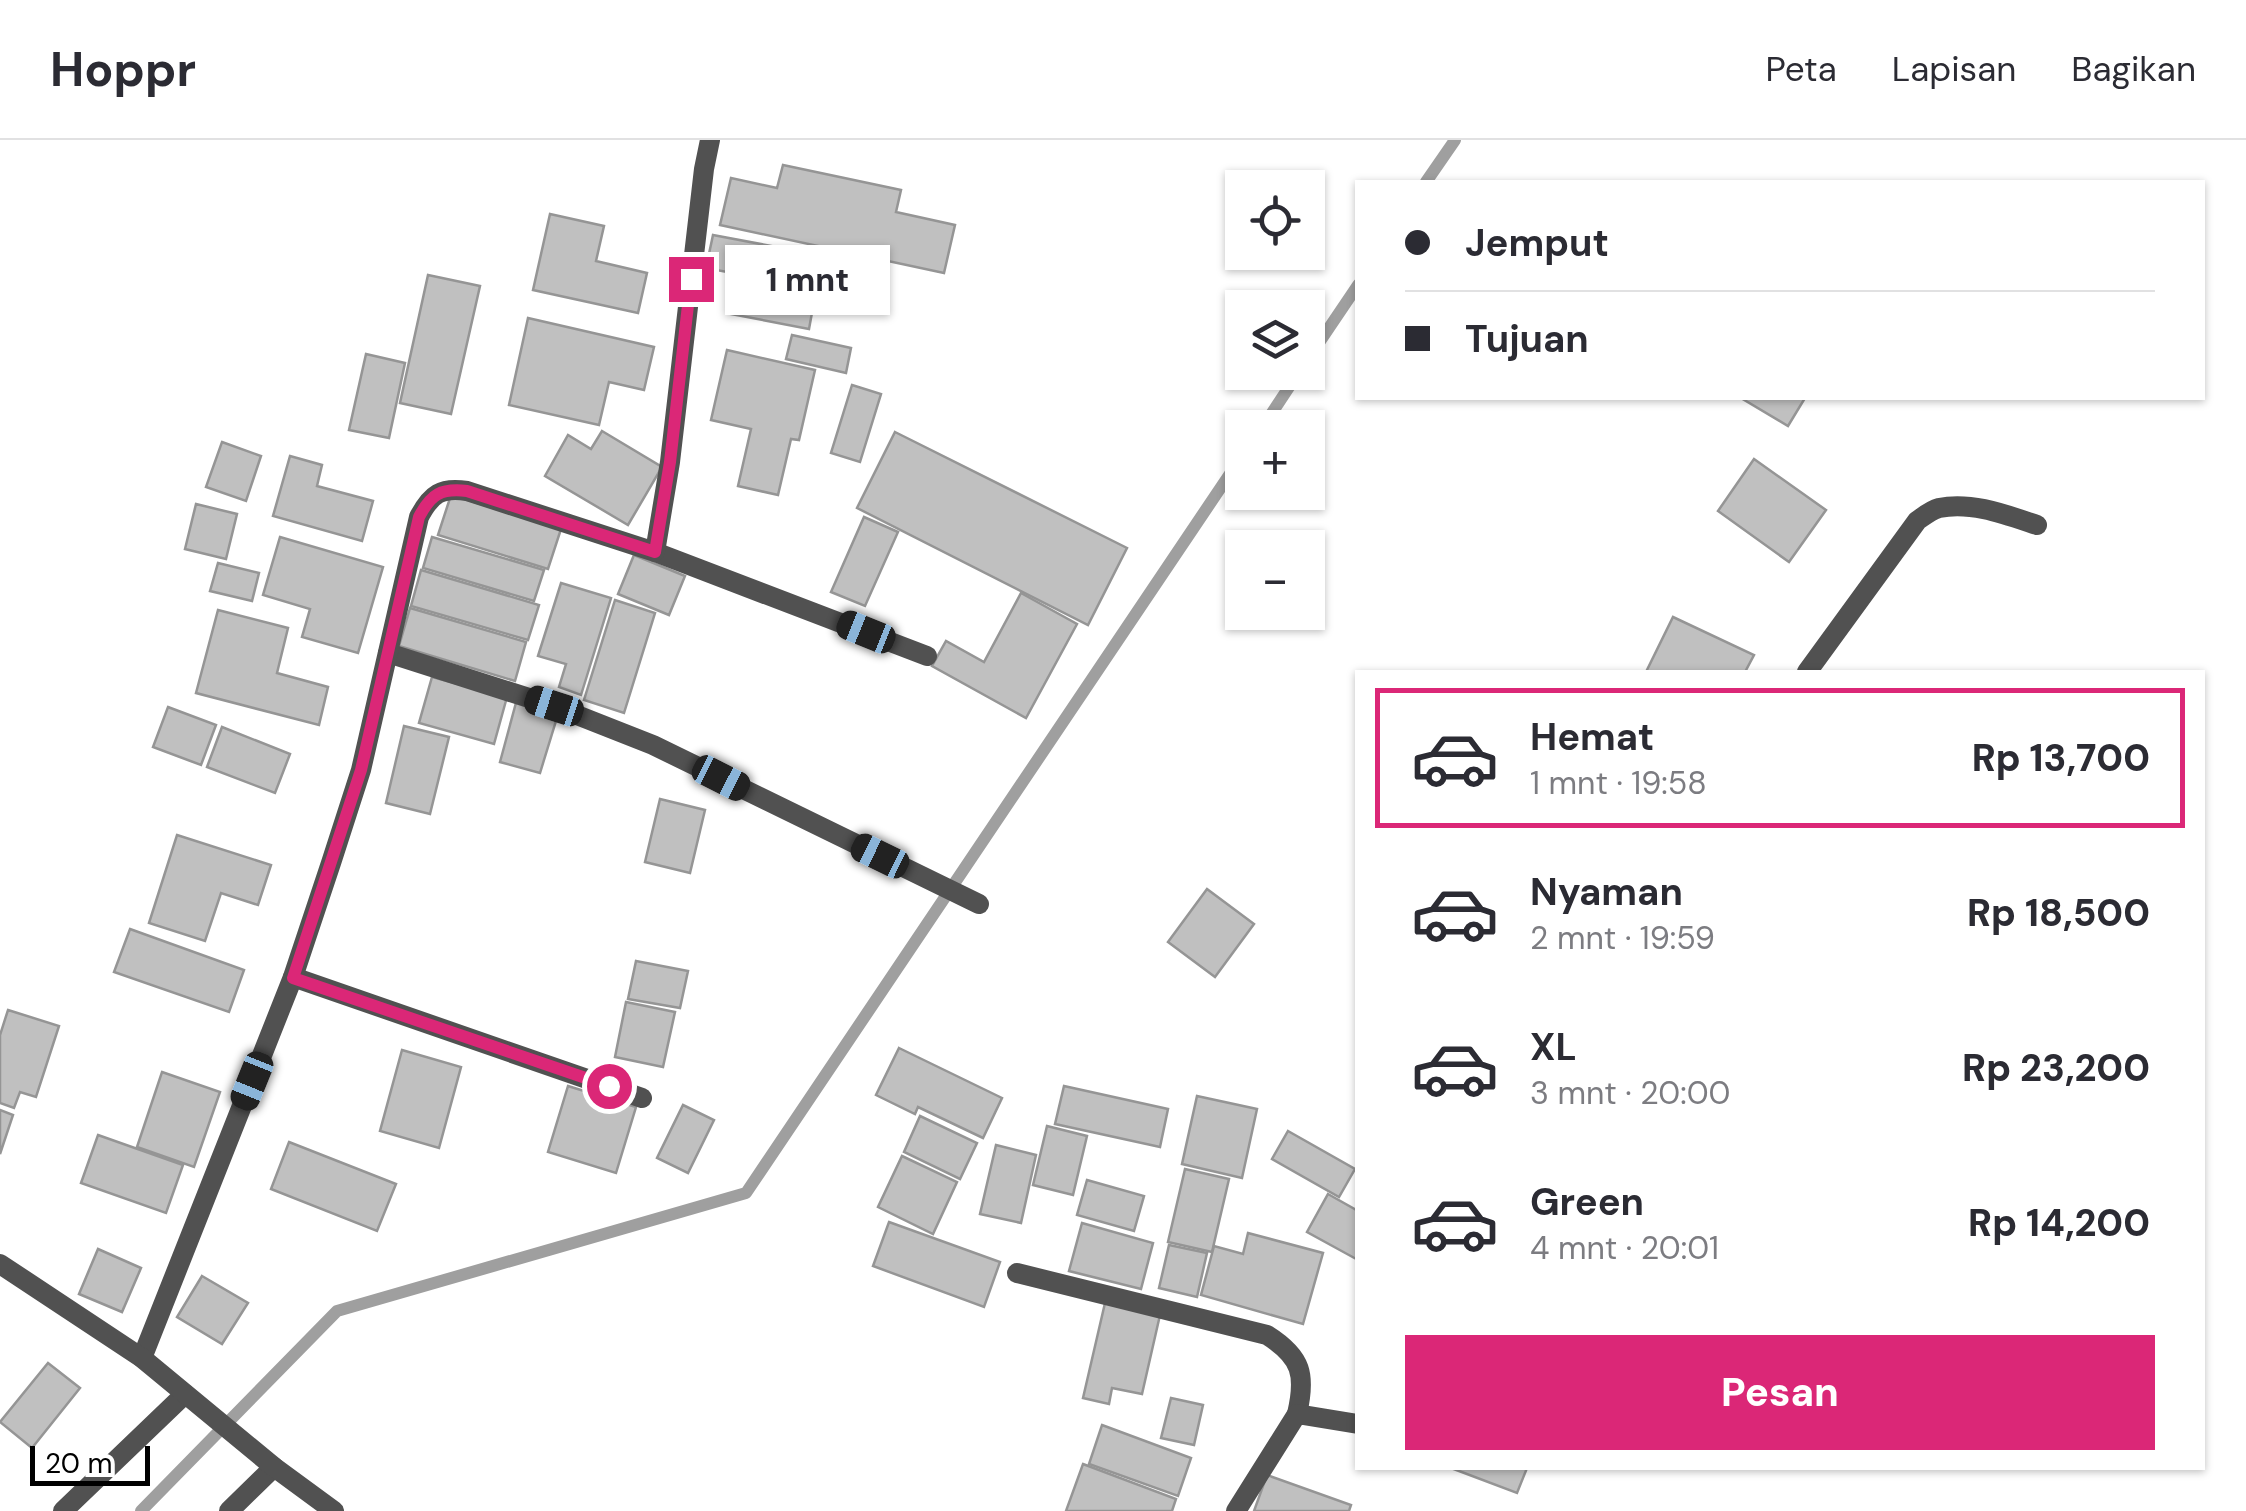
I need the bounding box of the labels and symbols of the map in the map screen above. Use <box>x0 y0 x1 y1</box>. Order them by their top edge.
callout: 1 mnt <box>726 244 891 314</box>
route end <box>669 257 714 302</box>
car <box>833 607 899 657</box>
car <box>521 682 587 730</box>
car <box>687 751 755 805</box>
car <box>846 829 914 883</box>
car <box>227 1048 277 1114</box>
route start <box>587 1064 632 1109</box>
scale bar <box>30 1441 150 1486</box>

